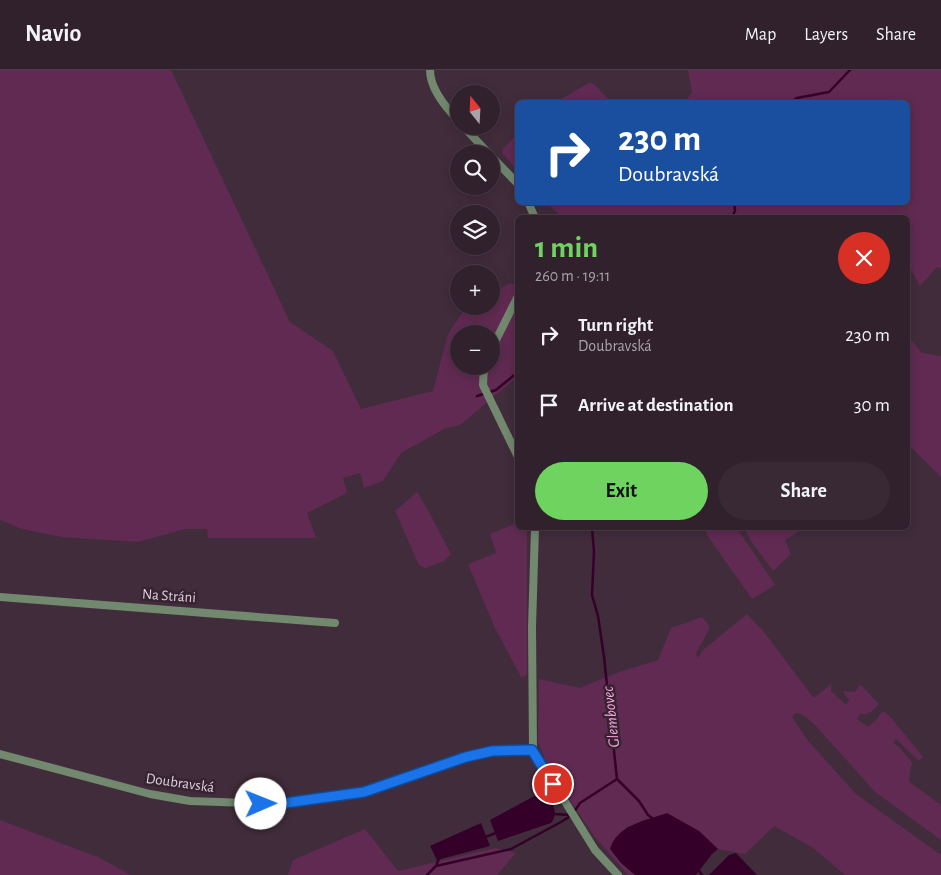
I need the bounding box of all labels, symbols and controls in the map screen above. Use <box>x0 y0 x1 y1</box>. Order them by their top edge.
text: Navio <box>25 22 81 46</box>
text: Map <box>745 26 776 44</box>
text: Layers <box>804 26 848 44</box>
text: Share <box>876 26 916 44</box>
north arrow <box>450 85 500 135</box>
map controls <box>450 85 500 375</box>
icon: right <box>535 120 600 185</box>
text: 230 m <box>618 122 701 157</box>
button: search <box>450 145 500 195</box>
text: Doubravská <box>618 163 719 185</box>
button: layers <box>450 205 500 255</box>
button: close <box>838 232 890 284</box>
text: 1 min <box>535 233 598 263</box>
button: + <box>450 265 500 315</box>
text: 260 m · 19:11 <box>535 268 610 284</box>
text: Turn right <box>578 316 653 335</box>
icon: right <box>535 321 563 349</box>
button: − <box>450 325 500 375</box>
text: 230 m <box>845 326 890 345</box>
text: Doubravská <box>578 338 652 354</box>
icon: arrive <box>535 391 563 419</box>
text: Arrive at destination <box>578 396 734 415</box>
text: 30 m <box>854 396 890 415</box>
button: Exit <box>535 462 708 520</box>
button: Share <box>718 462 890 520</box>
street label: Na Stráni <box>142 587 196 605</box>
water label: Glembovec <box>600 685 622 748</box>
pin <box>532 763 574 805</box>
icon: arrive <box>539 770 567 798</box>
street label: Doubravská <box>145 771 215 795</box>
position arrow <box>234 777 286 829</box>

